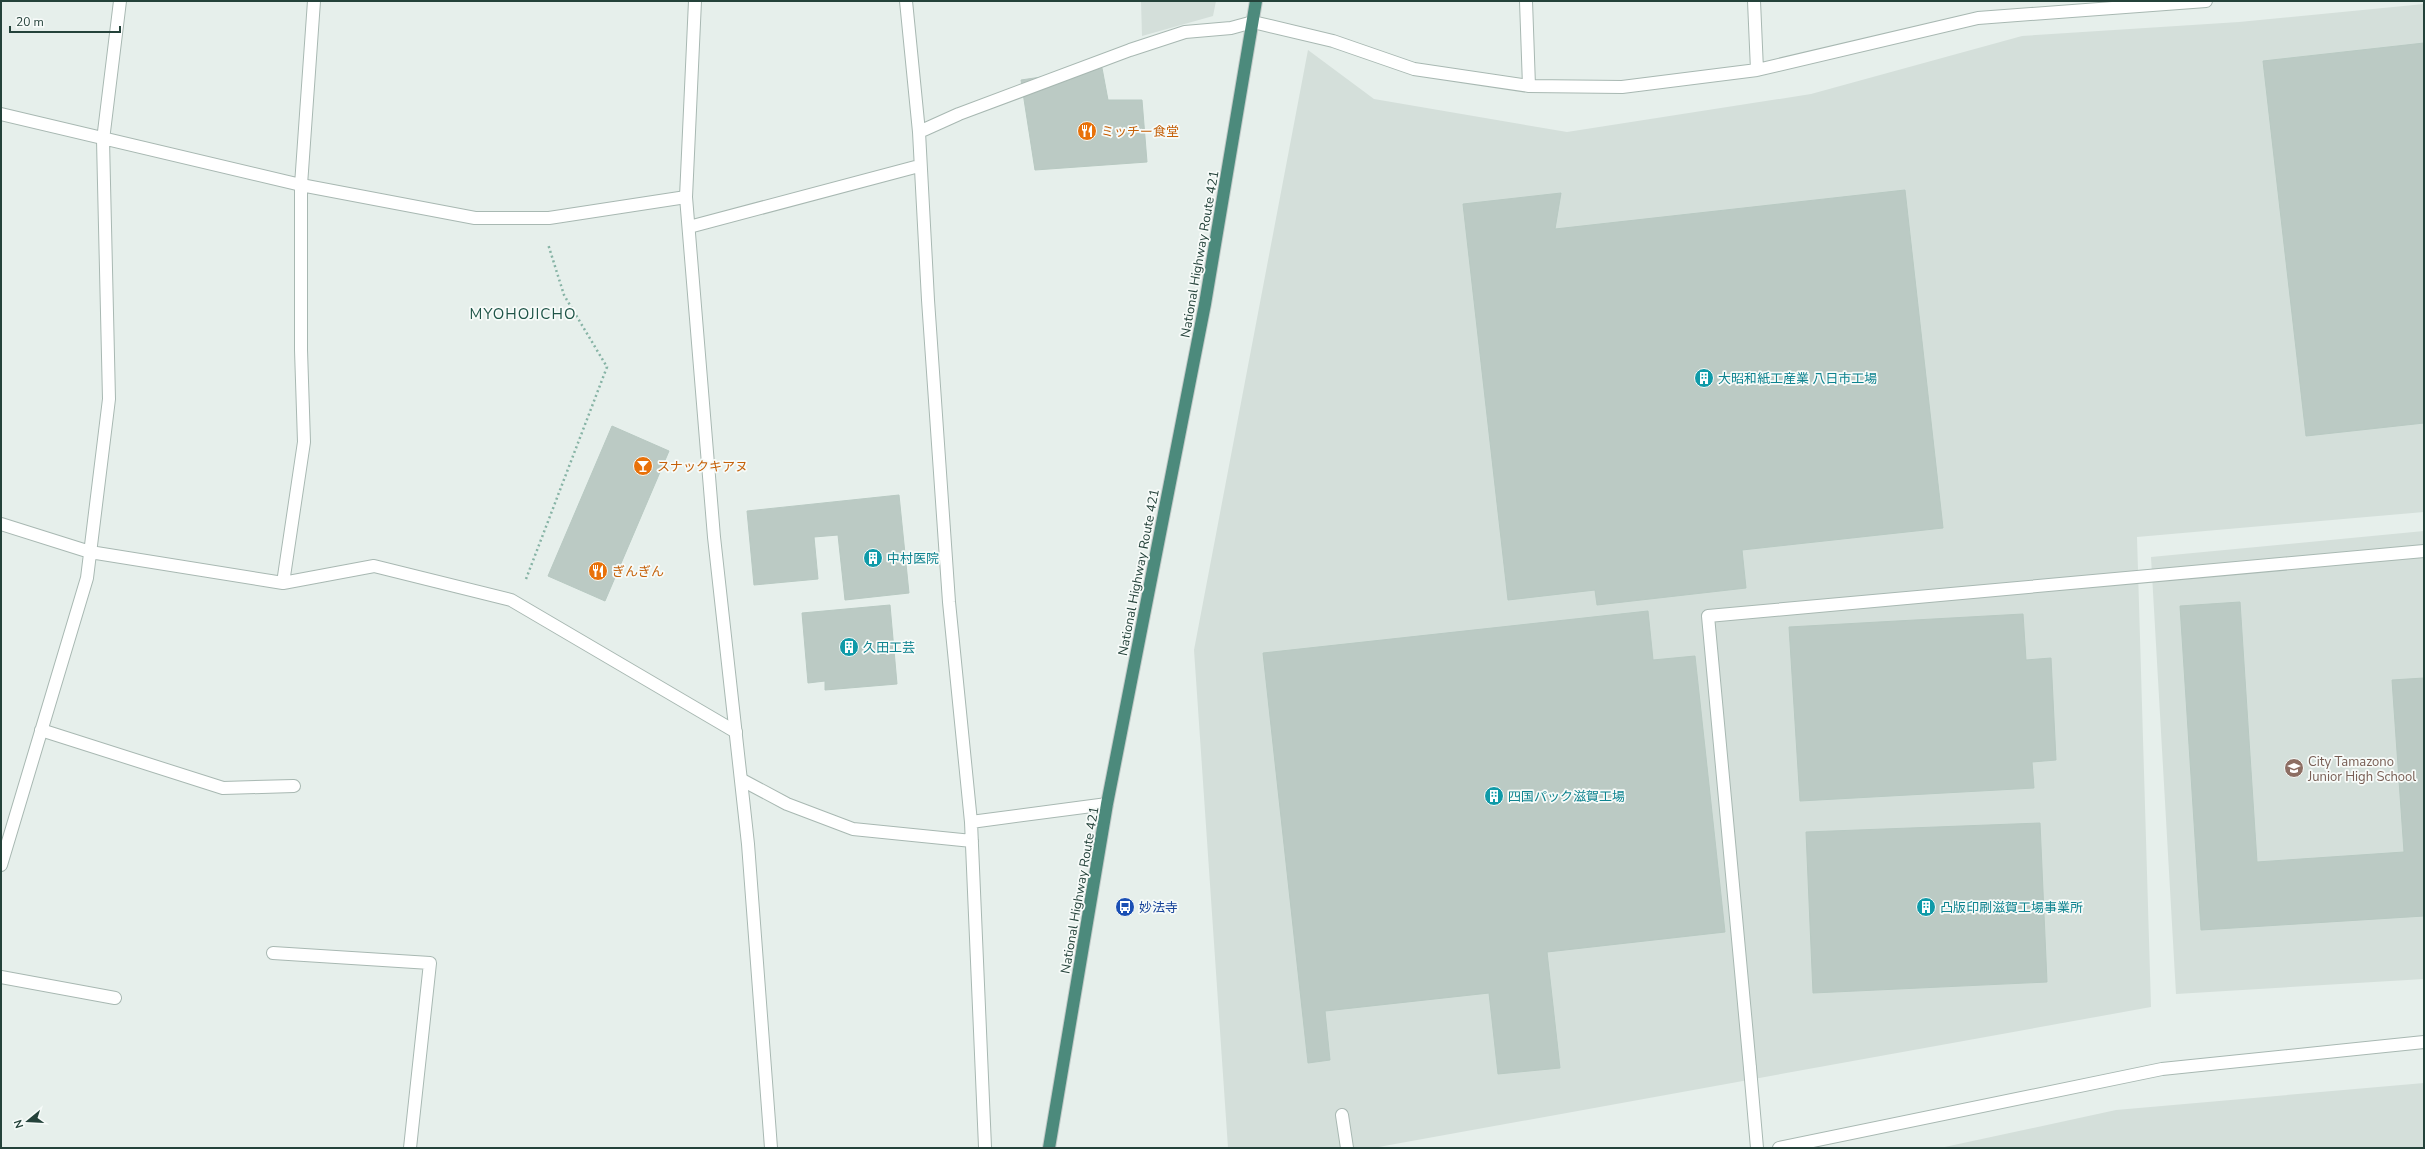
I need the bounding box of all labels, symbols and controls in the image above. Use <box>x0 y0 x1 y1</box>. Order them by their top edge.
scale bar <box>10 8 120 34</box>
text: 20 m <box>16 14 44 30</box>
restaurant icon: ミッチー食堂 <box>1076 120 1098 142</box>
place label: ミッチー食堂 <box>1101 123 1179 141</box>
street label: National Highway Route 421 <box>1176 169 1224 339</box>
district label: MYOHOJICHO <box>470 304 576 324</box>
building icon: 大昭和紙工産業 八日市工場 <box>1693 367 1715 389</box>
place label: 大昭和紙工産業 八日市工場 <box>1718 370 1877 388</box>
bar icon: スナックキアヌ <box>632 455 654 477</box>
place label: スナックキアヌ <box>657 458 748 476</box>
street label: National Highway Route 421 <box>1114 487 1164 657</box>
building icon: 中村医院 <box>862 547 884 569</box>
place label: 中村医院 <box>887 550 939 568</box>
restaurant icon: ぎんぎん <box>587 560 609 582</box>
place label: ぎんぎん <box>612 563 664 581</box>
building icon: 久田工芸 <box>838 636 860 658</box>
place label: 久田工芸 <box>863 639 915 657</box>
place label: City Tamazono Junior High School <box>2307 753 2416 786</box>
school or university icon: City Tamazono Junior High School <box>2283 757 2305 779</box>
building icon: 四国パック滋賀工場 <box>1483 785 1505 807</box>
place label: 四国パック滋賀工場 <box>1508 788 1625 806</box>
street label: National Highway Route 421 <box>1056 805 1104 975</box>
bus stop icon: 妙法寺 <box>1114 896 1136 918</box>
building icon: 凸版印刷滋賀工場事業所 <box>1915 896 1937 918</box>
place label: 妙法寺 <box>1139 899 1178 917</box>
place label: 凸版印刷滋賀工場事業所 <box>1940 899 2083 917</box>
north arrow <box>8 1101 48 1141</box>
text: N <box>11 1118 27 1130</box>

